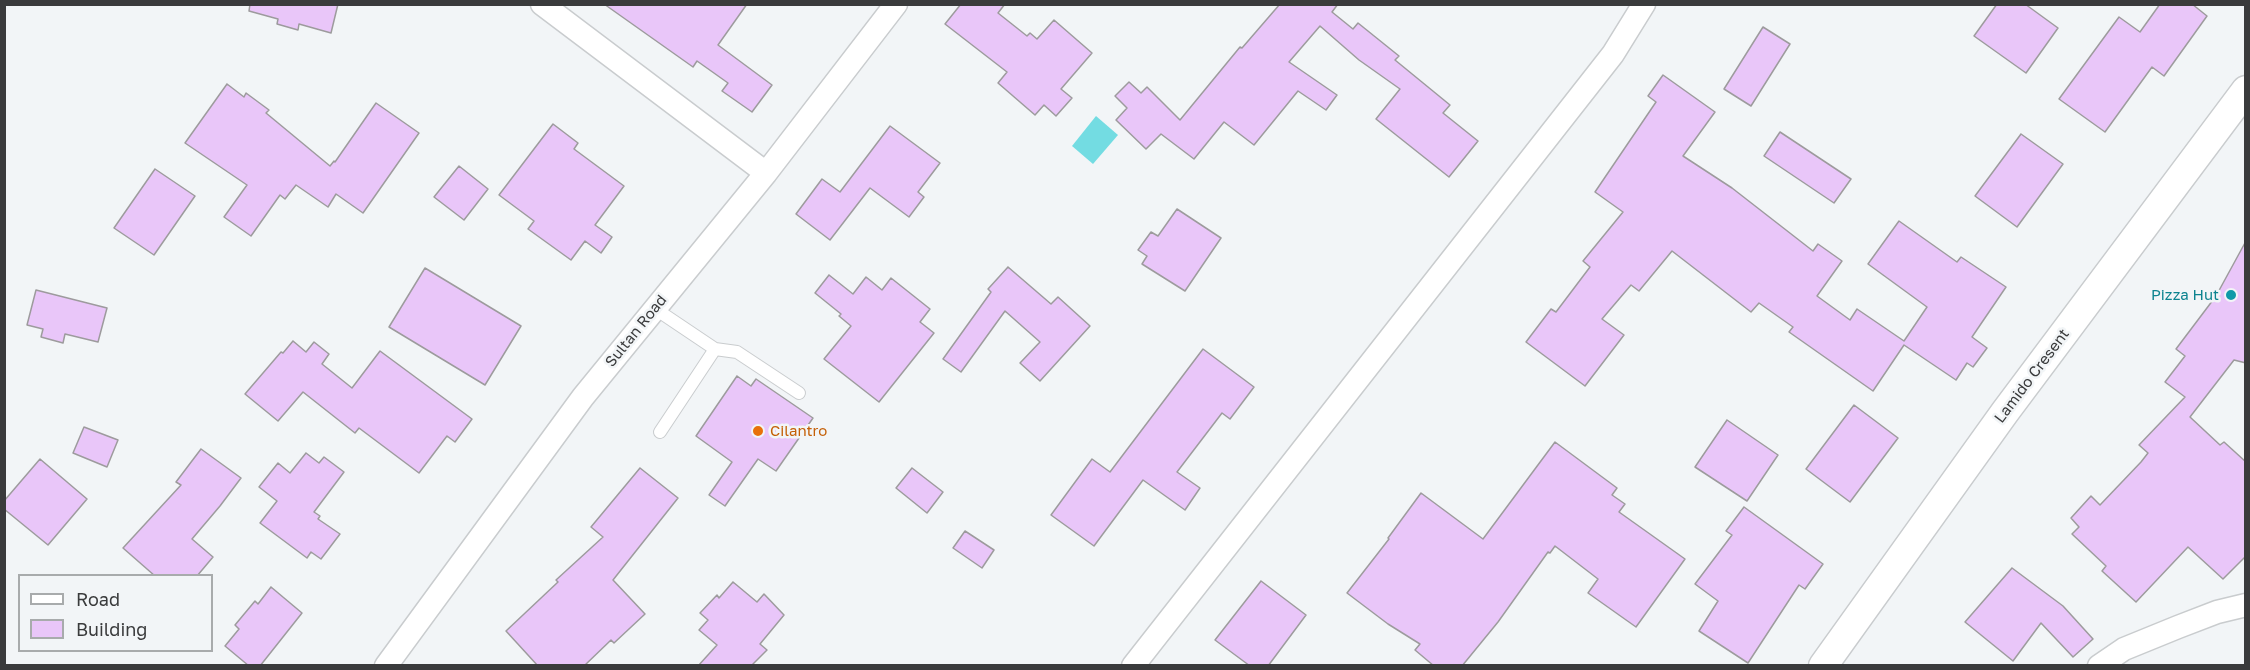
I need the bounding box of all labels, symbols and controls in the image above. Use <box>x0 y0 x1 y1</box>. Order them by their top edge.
place label: Pizza Hut <box>2151 286 2219 304</box>
marker: Pizza Hut <box>2224 288 2238 302</box>
street label: Sultan Road <box>602 291 670 371</box>
street label: Lamido Cresent <box>1991 326 2073 426</box>
place label: Cilantro <box>770 422 827 440</box>
marker: Cilantro <box>751 424 765 438</box>
legend <box>18 574 213 652</box>
text: Road <box>76 588 120 610</box>
text: Building <box>76 618 147 640</box>

